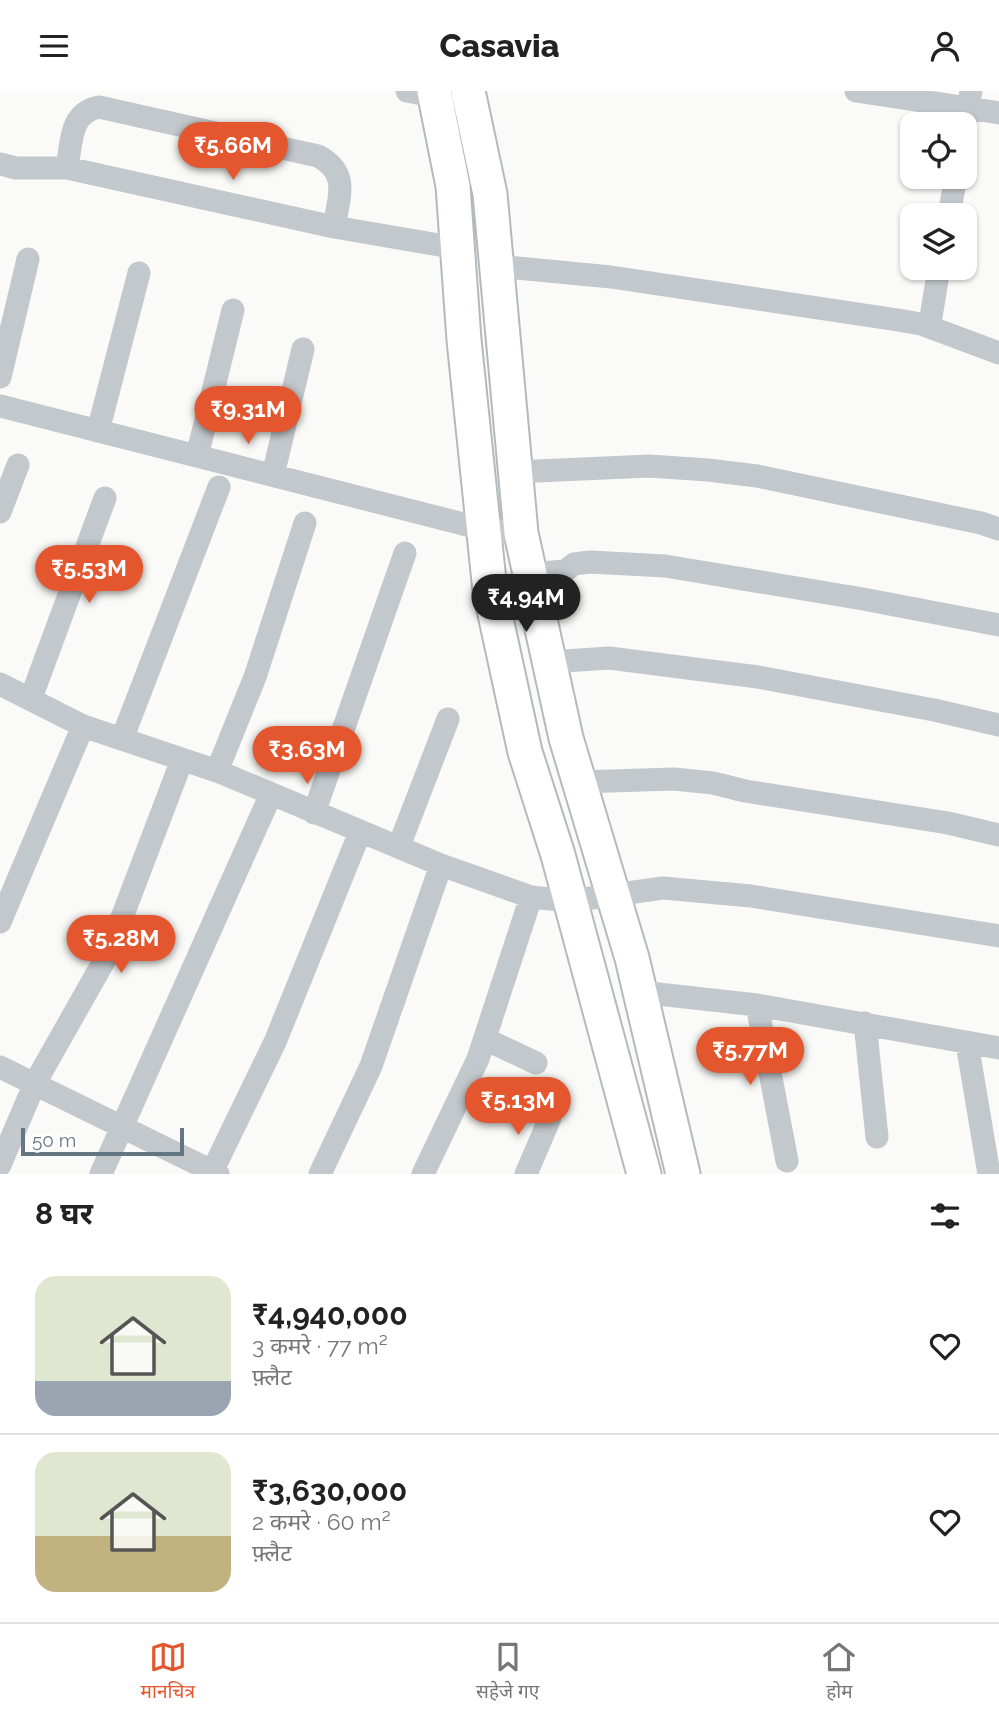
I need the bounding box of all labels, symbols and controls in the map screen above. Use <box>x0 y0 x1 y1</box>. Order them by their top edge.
icon: menu <box>35 27 73 65</box>
text: Casavia <box>440 27 559 64</box>
icon: person <box>926 27 964 65</box>
map controls <box>900 112 977 280</box>
button: locate <box>900 112 977 189</box>
pin: ₹5.66M <box>176 123 290 182</box>
text: ₹5.66M <box>194 131 272 158</box>
button: layers <box>900 203 977 280</box>
pin: ₹9.31M <box>191 387 305 446</box>
text: ₹9.31M <box>210 395 286 422</box>
pin: ₹5.53M <box>32 545 146 605</box>
text: ₹5.53M <box>51 554 127 581</box>
pin: ₹4.94M <box>469 575 583 634</box>
text: ₹4.94M <box>487 583 565 610</box>
pin: ₹3.63M <box>250 727 364 786</box>
text: ₹3.63M <box>269 735 345 762</box>
pin: ₹5.28M <box>64 915 178 975</box>
text: ₹5.28M <box>83 924 159 951</box>
pin: ₹5.77M <box>693 1027 807 1087</box>
text: ₹5.77M <box>712 1036 788 1063</box>
pin: ₹5.13M <box>461 1077 575 1137</box>
text: ₹5.13M <box>481 1086 555 1113</box>
scale bar <box>21 1125 184 1157</box>
text: 50 m <box>32 1129 76 1151</box>
text: 8 घर <box>35 1196 93 1231</box>
icon: filters <box>926 1197 964 1235</box>
text: ₹4,940,000 <box>252 1297 408 1332</box>
icon: home <box>91 1304 175 1388</box>
icon: heart <box>926 1327 964 1365</box>
text: 3 कमरे · 77 m² <box>252 1332 388 1359</box>
text: फ़्लैट <box>252 1363 292 1390</box>
text: ₹3,630,000 <box>252 1473 407 1508</box>
icon: home <box>91 1480 175 1564</box>
icon: heart <box>926 1503 964 1541</box>
text: 2 कमरे · 60 m² <box>252 1508 391 1535</box>
text: फ़्लैट <box>252 1539 292 1566</box>
tab: मानचित्र <box>141 1638 195 1706</box>
tab: सहेजे गए <box>476 1638 539 1706</box>
tab: होम <box>820 1638 858 1706</box>

